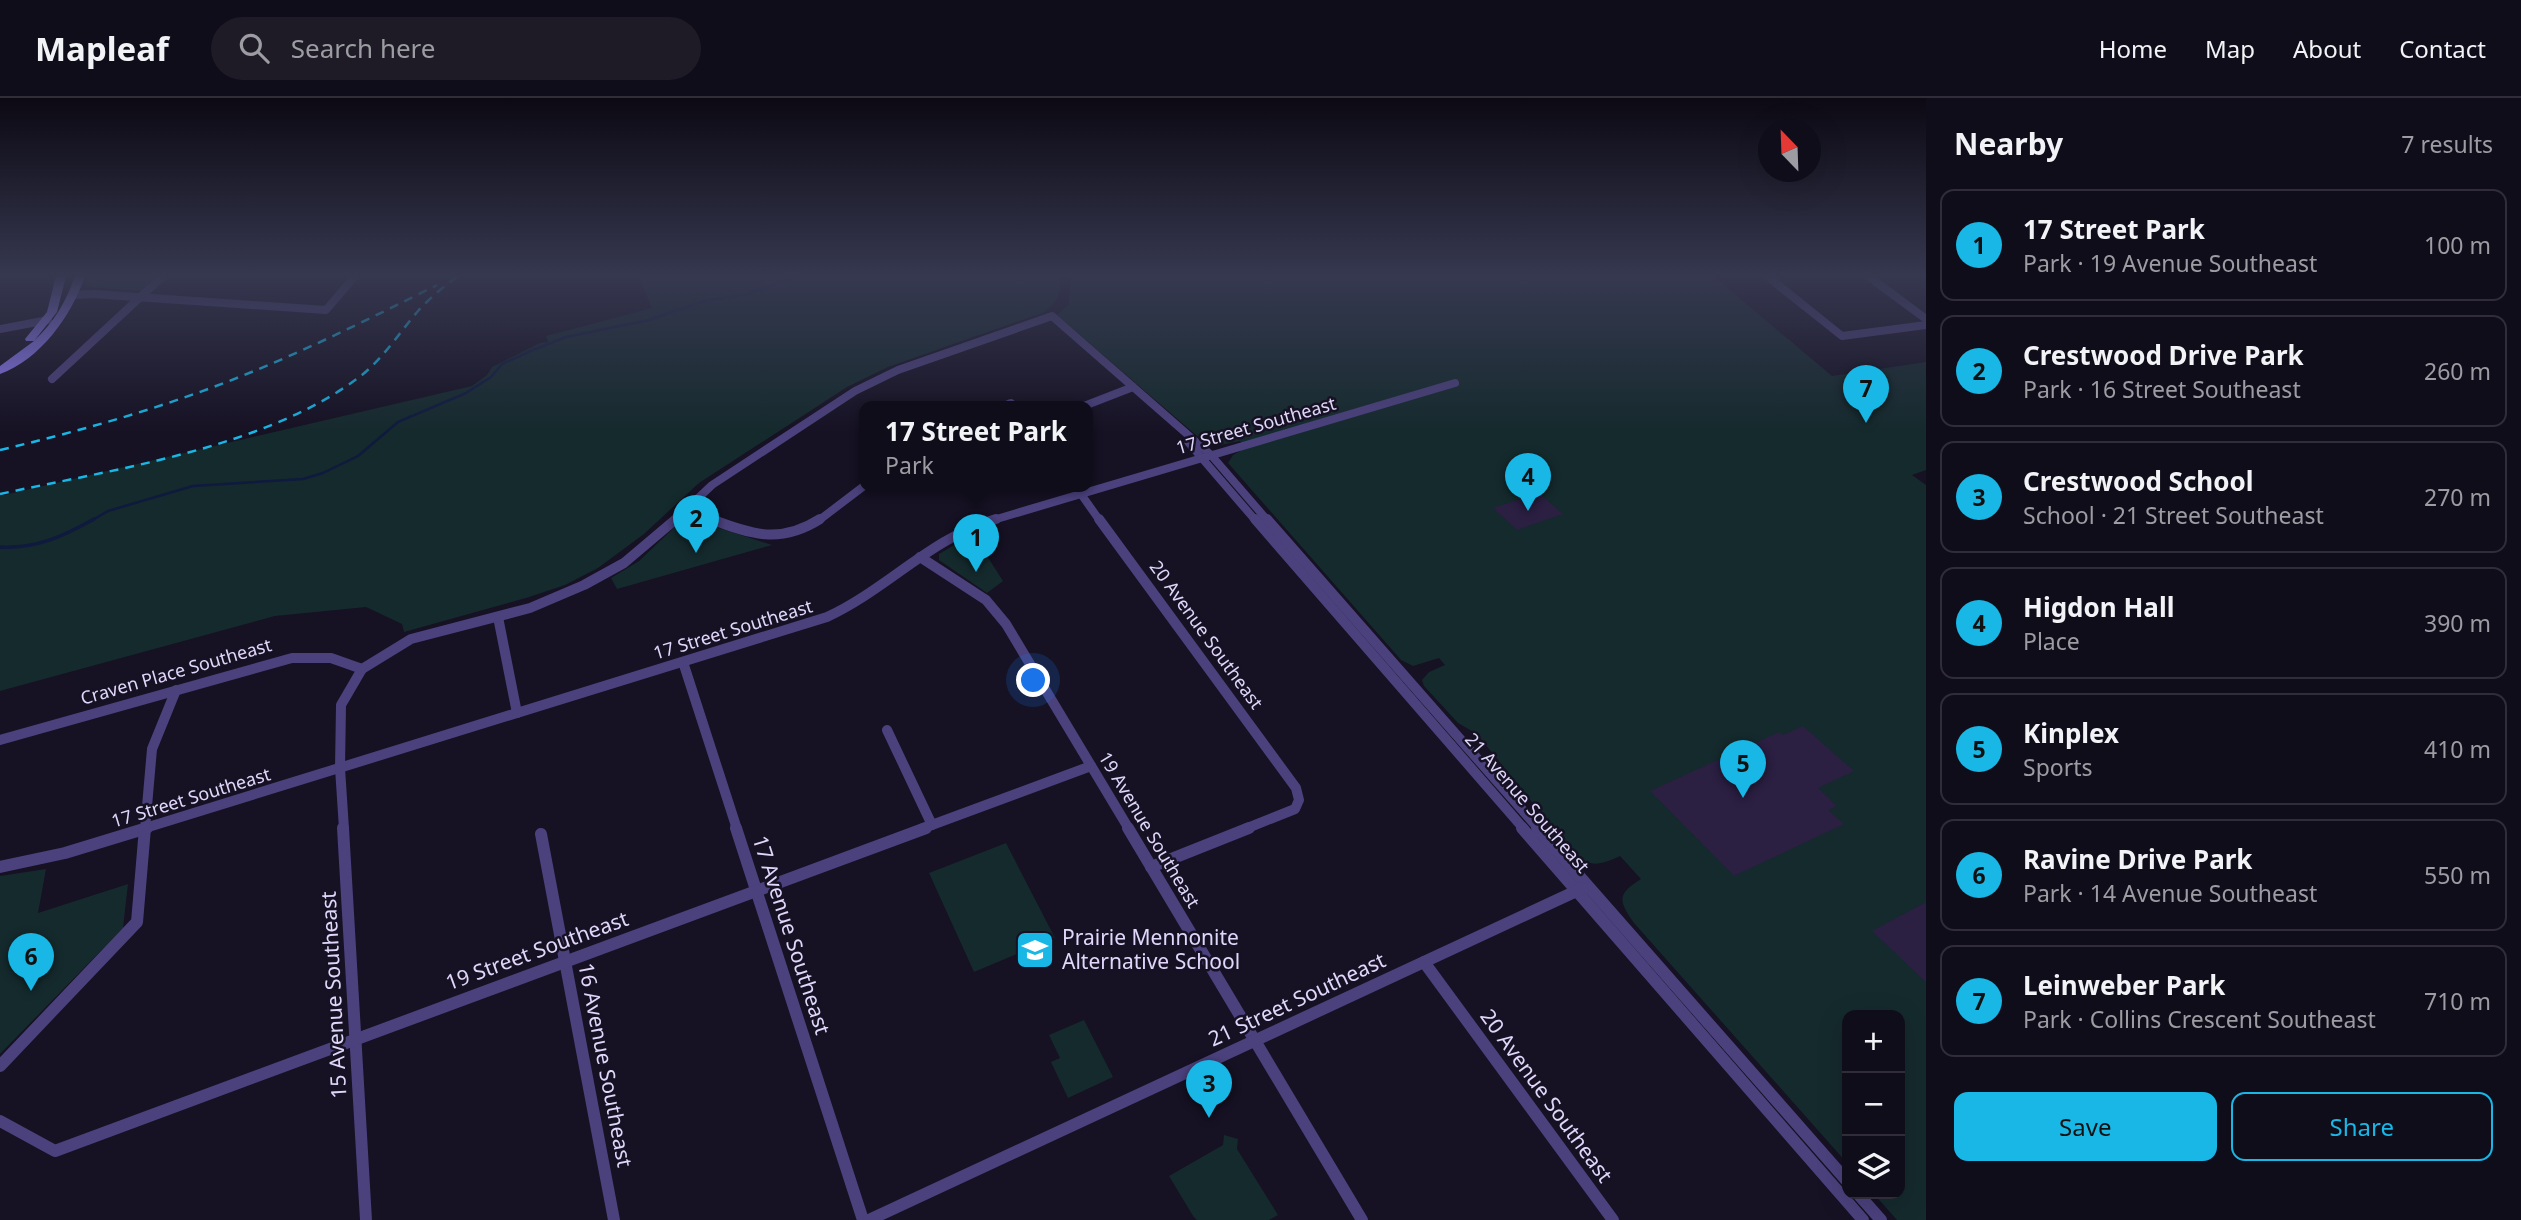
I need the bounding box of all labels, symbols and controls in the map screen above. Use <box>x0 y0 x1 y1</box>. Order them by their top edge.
search box <box>211 17 701 80</box>
text: Mapleaf <box>35 26 169 71</box>
icon: search <box>235 29 273 67</box>
text: Search here <box>291 30 436 66</box>
text: Home <box>2099 32 2167 65</box>
text: Map <box>2205 32 2255 65</box>
text: About <box>2293 32 2361 65</box>
text: Contact <box>2399 32 2486 65</box>
north arrow <box>1758 119 1821 182</box>
text: Nearby <box>1954 123 2063 164</box>
text: 7 results <box>2401 128 2493 160</box>
text: 17 Street Park <box>2023 211 2205 247</box>
text: 1 <box>1972 229 1986 261</box>
text: 100 m <box>2424 229 2491 261</box>
text: Park · 19 Avenue Southeast <box>2023 247 2317 279</box>
text: Crestwood Drive Park <box>2023 337 2304 373</box>
text: 2 <box>1972 355 1986 387</box>
text: 260 m <box>2424 355 2491 387</box>
pin: 7 <box>1843 365 1889 423</box>
text: Park · 16 Street Southeast <box>2023 373 2301 405</box>
street label: 17 Street Southeast <box>1173 391 1339 459</box>
popup <box>859 401 1093 492</box>
text: 17 Street Park <box>885 413 1067 449</box>
text: Park <box>885 449 934 481</box>
pin: 4 <box>1505 453 1551 511</box>
text: Crestwood School <box>2023 463 2254 499</box>
text: 3 <box>1972 481 1986 513</box>
text: 270 m <box>2424 481 2491 513</box>
pin: 2 <box>673 495 719 553</box>
text: School · 21 Street Southeast <box>2023 499 2324 531</box>
pin: 1 <box>953 514 999 572</box>
street label: 20 Avenue Southeast <box>1145 555 1269 714</box>
text: Higdon Hall <box>2023 589 2174 625</box>
street label: 17 Street Southeast <box>650 593 816 665</box>
text: 4 <box>1972 607 1986 639</box>
text: 390 m <box>2424 607 2491 639</box>
text: Place <box>2023 625 2080 657</box>
street label: Craven Place Southeast <box>77 632 275 710</box>
your location <box>1016 663 1050 697</box>
text: Kinplex <box>2023 715 2119 751</box>
street label: 21 Avenue Southeast <box>1460 727 1596 878</box>
text: 5 <box>1972 733 1986 765</box>
text: 410 m <box>2424 733 2491 765</box>
pin: 5 <box>1720 740 1766 798</box>
street label: 19 Avenue Southeast <box>1094 747 1206 912</box>
text: Sports <box>2023 751 2093 783</box>
street label: 17 Street Southeast <box>108 761 274 833</box>
street label: 17 Avenue Southeast <box>747 832 837 1038</box>
text: Ravine Drive Park <box>2023 841 2252 877</box>
text: 6 <box>1972 859 1986 891</box>
text: 550 m <box>2424 859 2491 891</box>
text: Park · 14 Avenue Southeast <box>2023 877 2317 909</box>
street label: 15 Avenue Southeast <box>314 890 352 1100</box>
street label: 19 Street Southeast <box>441 904 632 996</box>
place label: Prairie Mennonite Alternative School <box>1062 923 1240 975</box>
school or university icon: Prairie Mennonite Alternative School <box>1014 929 1056 971</box>
pin: 6 <box>8 933 54 991</box>
street label: 21 Street Southeast <box>1203 946 1390 1052</box>
street label: 16 Avenue Southeast <box>572 960 640 1170</box>
text: Leinweber Park <box>2023 967 2225 1003</box>
text: 7 <box>1972 985 1986 1017</box>
text: 710 m <box>2424 985 2491 1017</box>
street label: 20 Avenue Southeast <box>1474 1003 1619 1188</box>
text: Park · Collins Crescent Southeast <box>2023 1003 2376 1035</box>
map controls <box>1842 1010 1905 1199</box>
button: + <box>1842 1010 1905 1073</box>
pin: 3 <box>1186 1060 1232 1118</box>
button: − <box>1842 1073 1905 1136</box>
button: Save <box>1954 1092 2217 1161</box>
button: Share <box>2231 1092 2493 1161</box>
button: layers <box>1842 1136 1905 1199</box>

